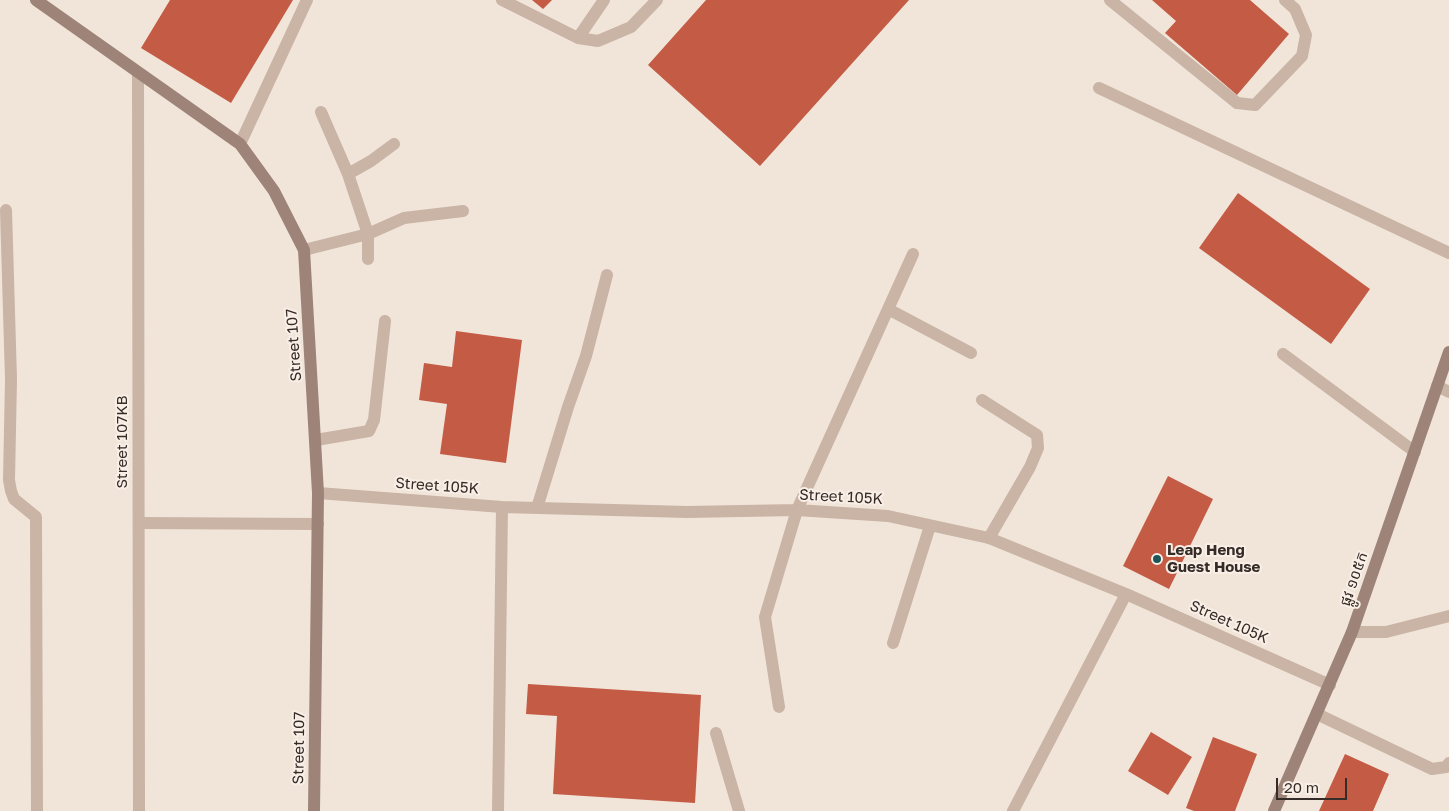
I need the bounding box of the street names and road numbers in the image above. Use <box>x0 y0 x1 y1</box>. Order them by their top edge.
street label: Street 107 <box>282 308 306 382</box>
street label: Street 107KB <box>113 395 131 489</box>
street label: Street 105K <box>395 474 479 498</box>
street label: Street 105K <box>799 486 883 508</box>
street label: ផ្លូវ ១០៥ក <box>1336 549 1372 609</box>
street label: Street 105K <box>1187 597 1271 647</box>
street label: Street 107 <box>289 712 309 784</box>

